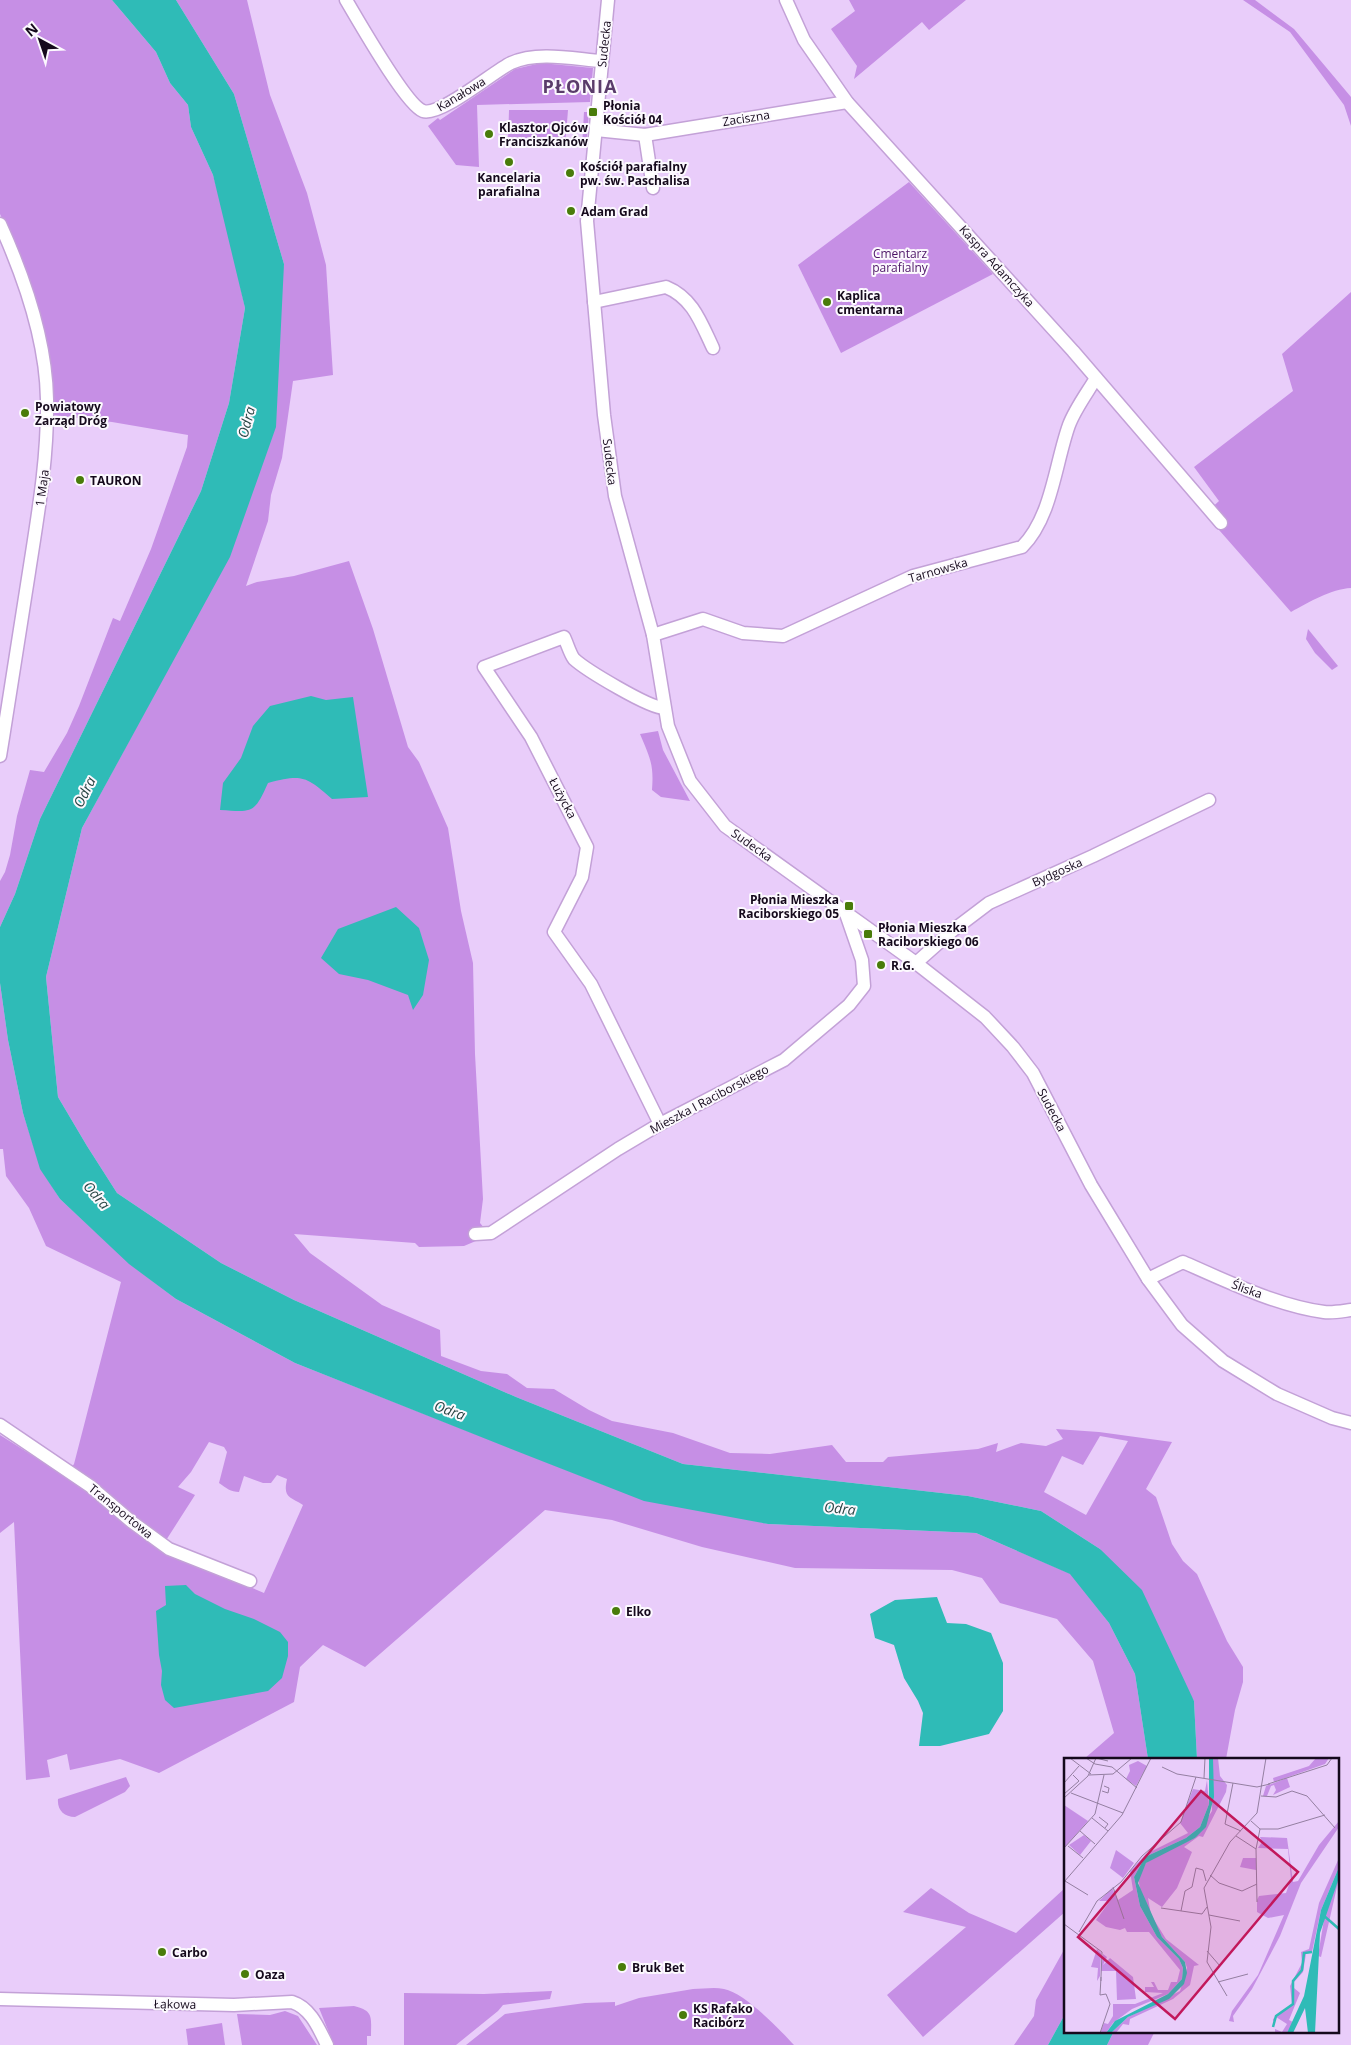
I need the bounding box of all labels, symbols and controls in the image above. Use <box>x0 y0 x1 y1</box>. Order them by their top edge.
north arrow <box>15 15 65 65</box>
text: N <box>21 19 42 41</box>
street label: Sudecka <box>593 20 615 68</box>
street label: Kanałowa <box>433 73 489 115</box>
district label: PŁONIA <box>543 74 617 98</box>
place label: Płonia Kościół 04 <box>603 97 662 128</box>
marker: Płonia Kościół 04 <box>587 106 599 118</box>
street label: Zaciszna <box>721 106 771 130</box>
place label: Klasztor Ojców Franciszkanów <box>499 119 589 150</box>
marker: Klasztor Ojców Franciszkanów <box>483 128 495 140</box>
marker: Kancelaria parafialna <box>503 156 515 168</box>
place label: Kościół parafialny pw. św. Paschalisa <box>580 158 690 189</box>
marker: Kościół parafialny pw. św. Paschalisa <box>564 167 576 179</box>
place label: Kancelaria parafialna <box>477 169 541 200</box>
place label: Adam Grad <box>581 203 648 220</box>
marker: Adam Grad <box>565 205 577 217</box>
street label: Kaspra Adamczyka <box>956 221 1038 311</box>
park label: Cmentarz parafialny <box>872 245 929 276</box>
place label: Kaplica cmentarna <box>837 287 903 318</box>
marker: Kaplica cmentarna <box>821 296 833 308</box>
place label: Powiatowy Zarząd Dróg <box>35 398 107 429</box>
water label: Odra <box>233 404 259 440</box>
marker: Powiatowy Zarząd Dróg <box>19 407 31 419</box>
street label: Sudecka <box>599 438 621 486</box>
street label: 1 Maja <box>31 468 53 508</box>
place label: TAURON <box>90 472 142 489</box>
marker: TAURON <box>74 474 86 486</box>
street label: Tarnowska <box>906 553 970 587</box>
water label: Odra <box>69 774 100 810</box>
street label: Łużycka <box>545 775 581 821</box>
street label: Sudecka <box>728 825 776 865</box>
street label: Bydgoska <box>1029 853 1085 891</box>
place label: Płonia Mieszka Raciborskiego 05 <box>738 891 839 922</box>
marker: Płonia Mieszka Raciborskiego 05 <box>843 900 855 912</box>
place label: Płonia Mieszka Raciborskiego 06 <box>878 919 979 950</box>
marker: Płonia Mieszka Raciborskiego 06 <box>862 928 874 940</box>
place label: R.G. <box>891 957 914 974</box>
marker: R.G. <box>875 959 887 971</box>
street label: Mieszka I Raciborskiego <box>647 1060 771 1138</box>
street label: Sudecka <box>1034 1085 1070 1135</box>
water label: Odra <box>79 1177 115 1213</box>
street label: Śliska <box>1229 1276 1265 1302</box>
water label: Odra <box>432 1396 468 1424</box>
street label: Transportowa <box>85 1480 157 1542</box>
water label: Odra <box>823 1497 857 1519</box>
place label: Elko <box>626 1603 651 1620</box>
marker: Elko <box>610 1605 622 1617</box>
inset map <box>1064 1758 1338 2032</box>
place label: Carbo <box>172 1944 207 1961</box>
marker: Carbo <box>156 1946 168 1958</box>
place label: Bruk Bet <box>632 1959 684 1976</box>
marker: Bruk Bet <box>616 1961 628 1973</box>
place label: Oaza <box>255 1966 285 1983</box>
marker: Oaza <box>239 1968 251 1980</box>
street label: Łąkowa <box>154 1995 196 2013</box>
place label: KS Rafako Racibórz <box>693 2000 753 2031</box>
marker: KS Rafako Racibórz <box>677 2009 689 2021</box>

